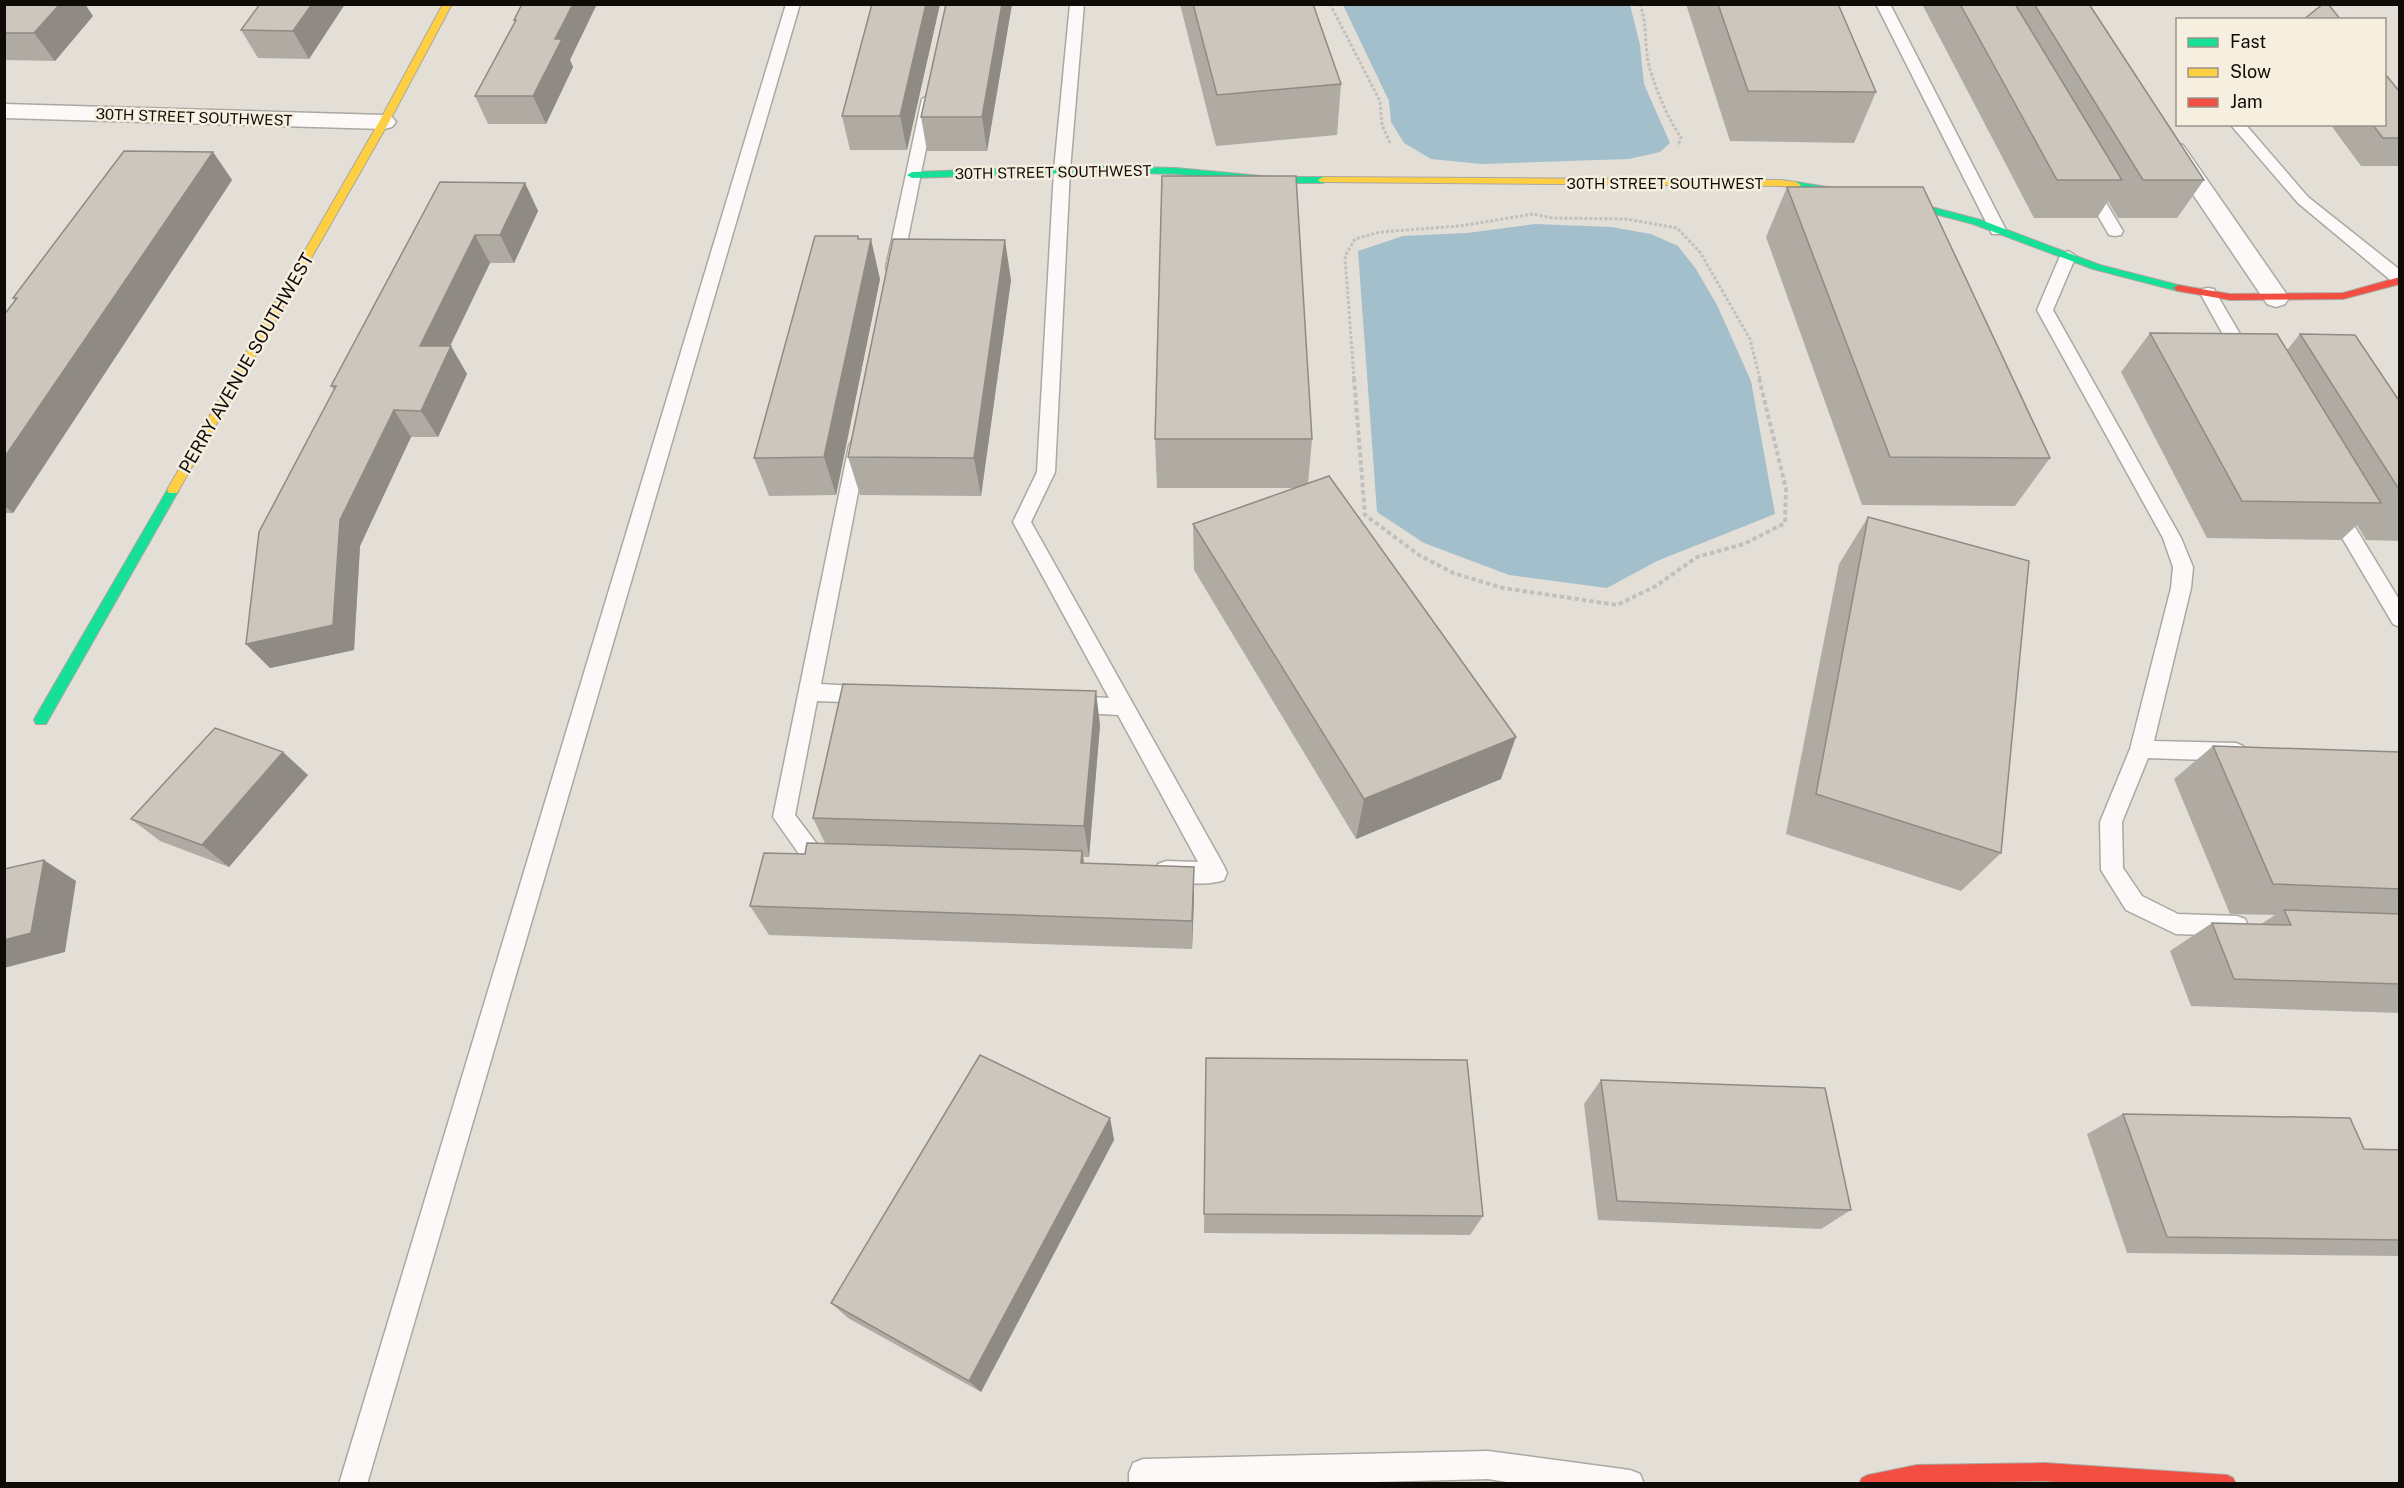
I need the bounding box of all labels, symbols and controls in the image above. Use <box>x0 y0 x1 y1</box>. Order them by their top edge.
legend <box>2176 18 2386 126</box>
text: Fast <box>2230 31 2266 52</box>
text: Slow <box>2230 61 2271 82</box>
text: Jam <box>2230 91 2263 112</box>
street label: 30TH STREET SOUTHWEST <box>95 105 293 129</box>
street label: 30TH STREET SOUTHWEST <box>954 162 1152 182</box>
street label: 30TH STREET SOUTHWEST <box>1567 175 1764 192</box>
street label: PERRY AVENUE SOUTHWEST <box>174 249 318 477</box>

